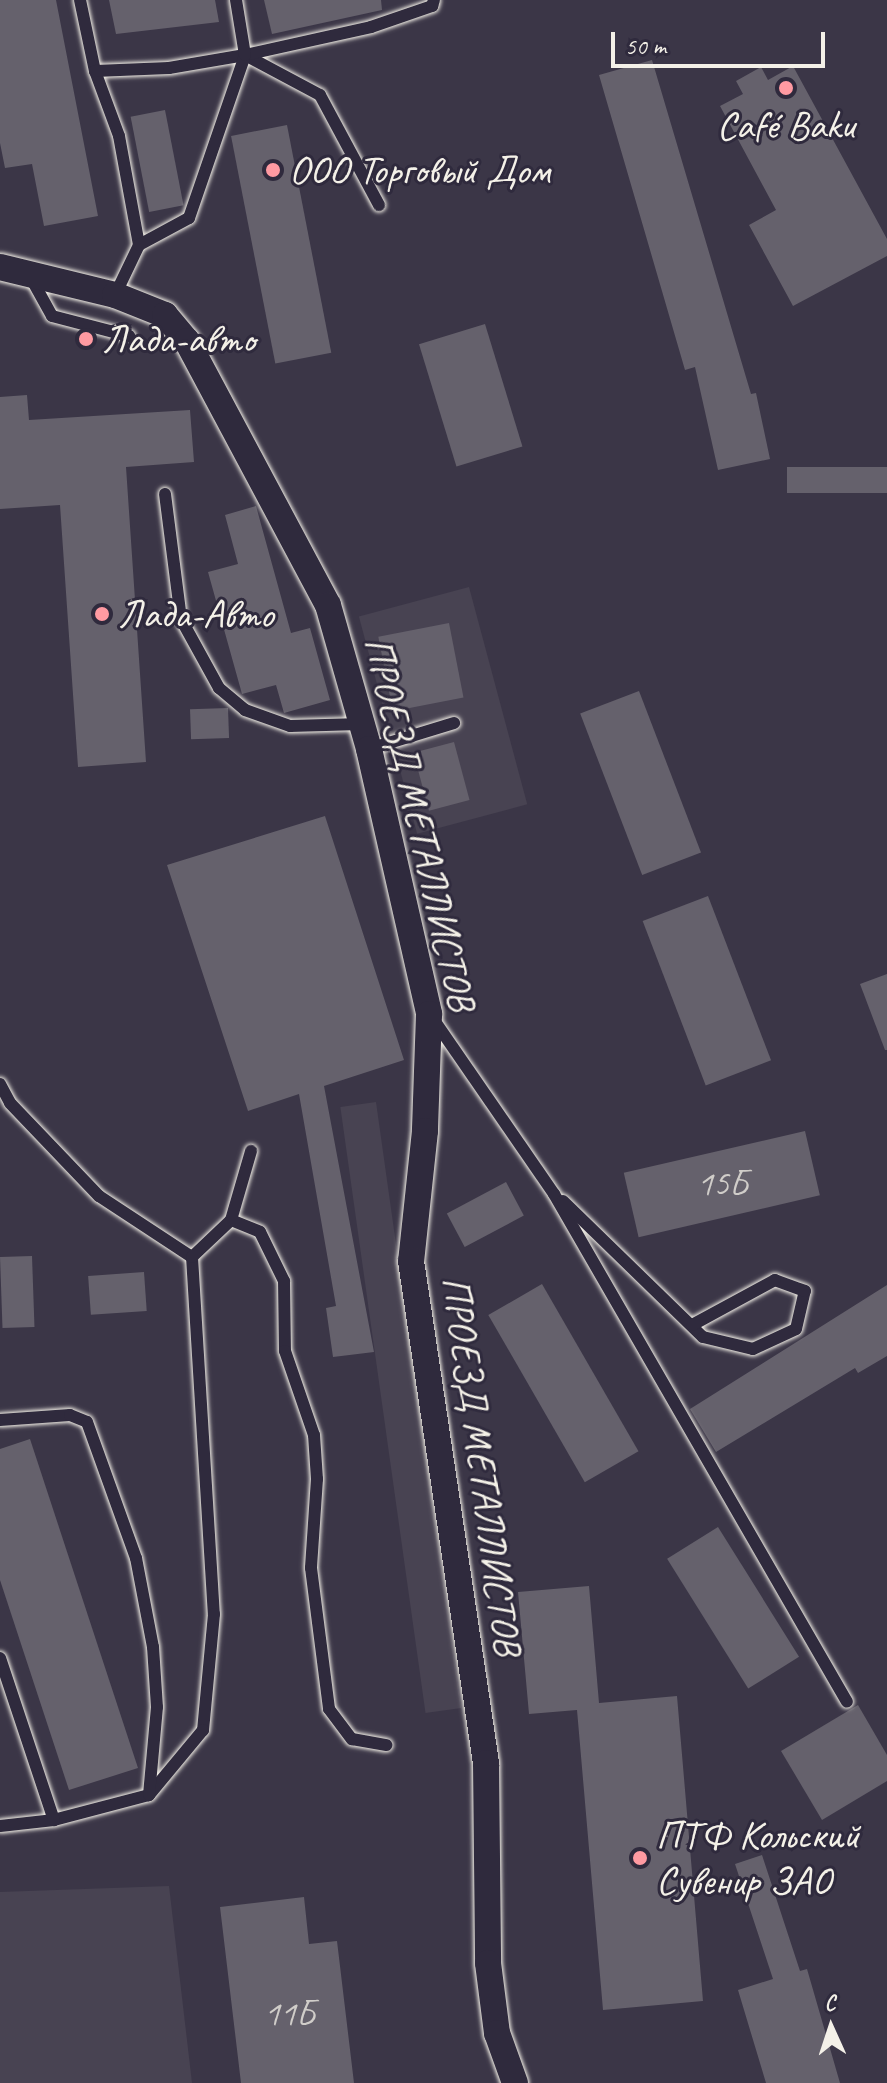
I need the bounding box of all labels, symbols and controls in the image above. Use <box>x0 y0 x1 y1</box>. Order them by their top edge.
scale bar <box>615 16 829 66</box>
text: 50 m <box>625 31 666 61</box>
marker: Café Baku <box>777 79 795 97</box>
place label: Café Baku <box>717 101 855 149</box>
place label: ООО Торговый Дом <box>289 146 550 194</box>
marker: ООО Торговый Дом <box>264 161 282 179</box>
place label: Лада-авто <box>102 315 255 363</box>
marker: Лада-авто <box>77 330 95 348</box>
place label: Лада-Авто <box>118 590 274 638</box>
marker: Лада-Авто <box>93 605 111 623</box>
street label: ПРОЕЗД МЕТАЛЛИСТОВ <box>353 631 487 1015</box>
house number: 15Б <box>697 1162 747 1206</box>
street label: ПРОЕЗД МЕТАЛЛИСТОВ <box>432 1272 532 1658</box>
place label: ПТФ Кольский Сувенир ЗАО <box>656 1811 859 1905</box>
marker: ПТФ Кольский Сувенир ЗАО <box>631 1849 649 1867</box>
north arrow <box>791 1987 871 2067</box>
text: С <box>824 1989 836 2017</box>
house number: 11Б <box>264 1992 314 2036</box>

